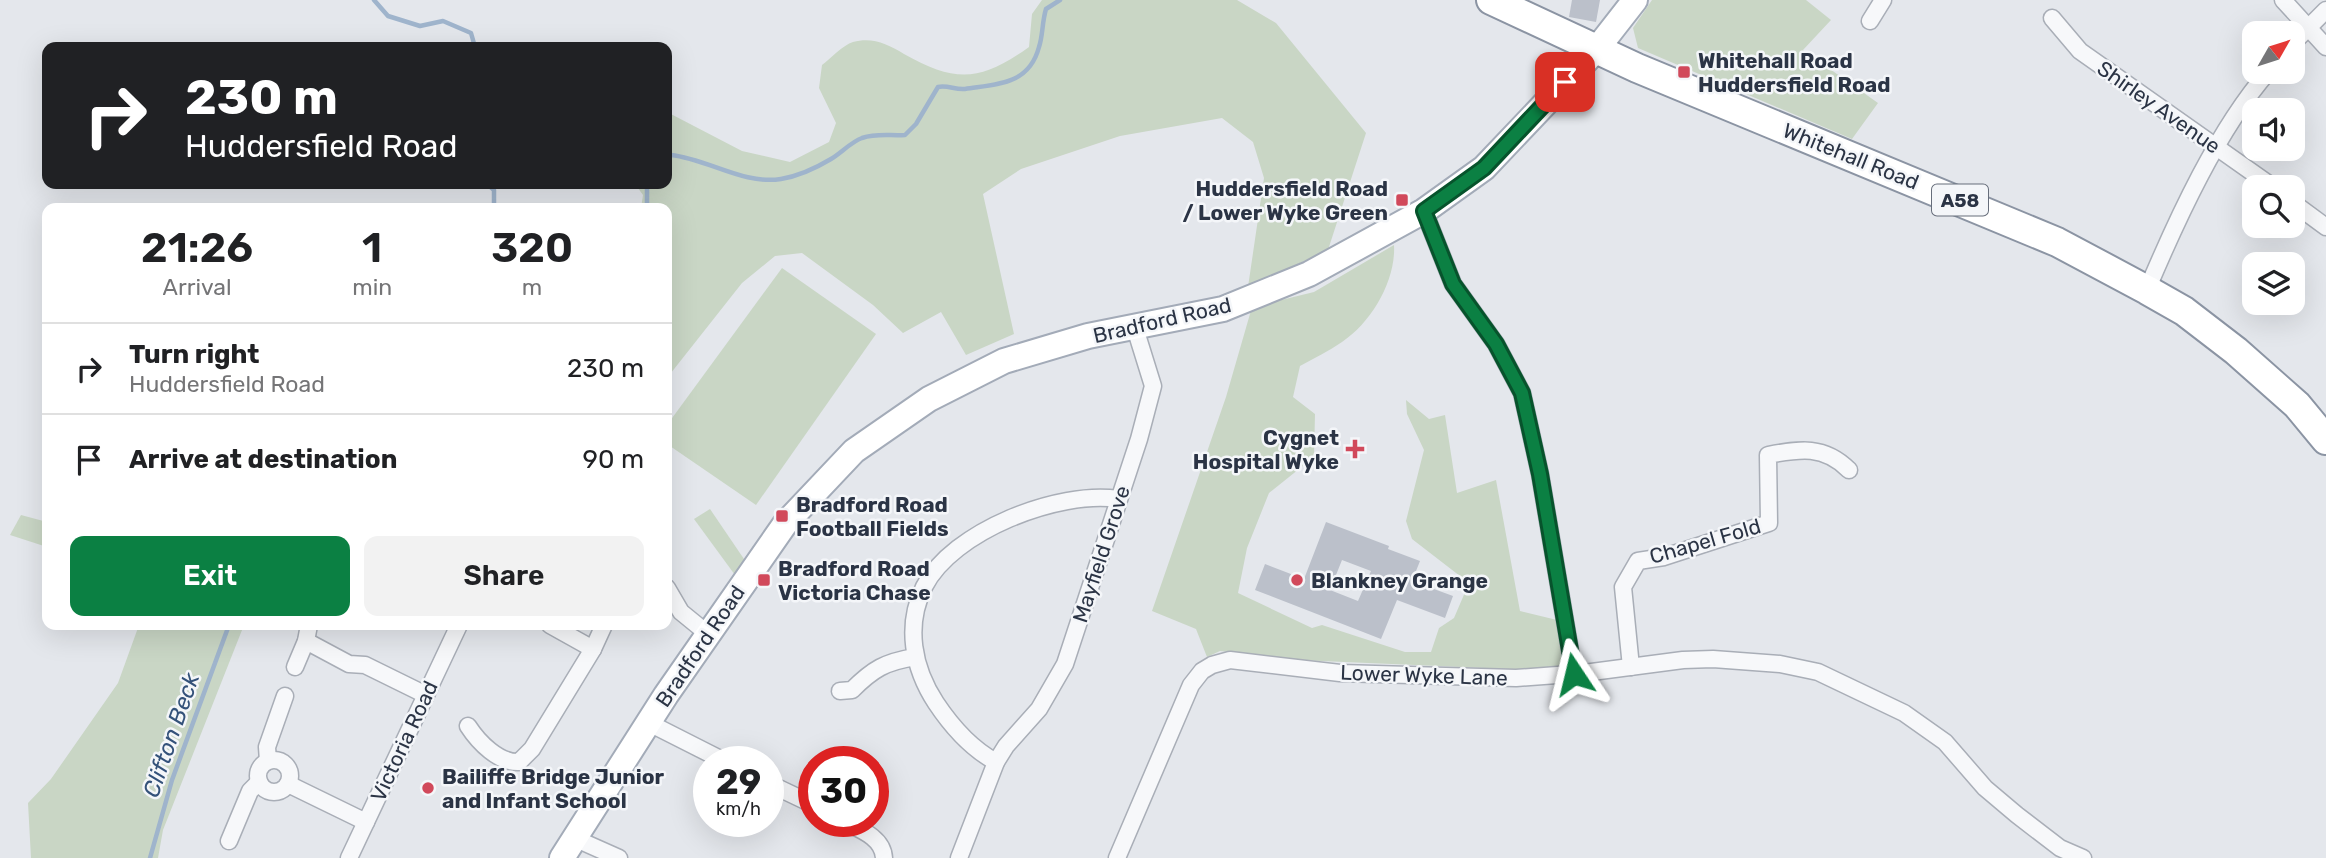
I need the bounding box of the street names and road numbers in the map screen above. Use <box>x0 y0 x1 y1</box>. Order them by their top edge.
street label: Shirley Avenue <box>2093 55 2225 159</box>
street label: Whitehall Road <box>1779 117 1923 195</box>
road number: A58 <box>1932 184 1988 216</box>
street label: Bradford Road <box>1090 292 1234 348</box>
street label: Mayfield Grove <box>1067 482 1135 626</box>
street label: Chapel Fold <box>1646 513 1764 569</box>
street label: Bradford Road <box>650 581 750 711</box>
street label: Lower Wyke Lane <box>1340 660 1508 690</box>
street label: Victoria Road <box>365 677 443 805</box>

